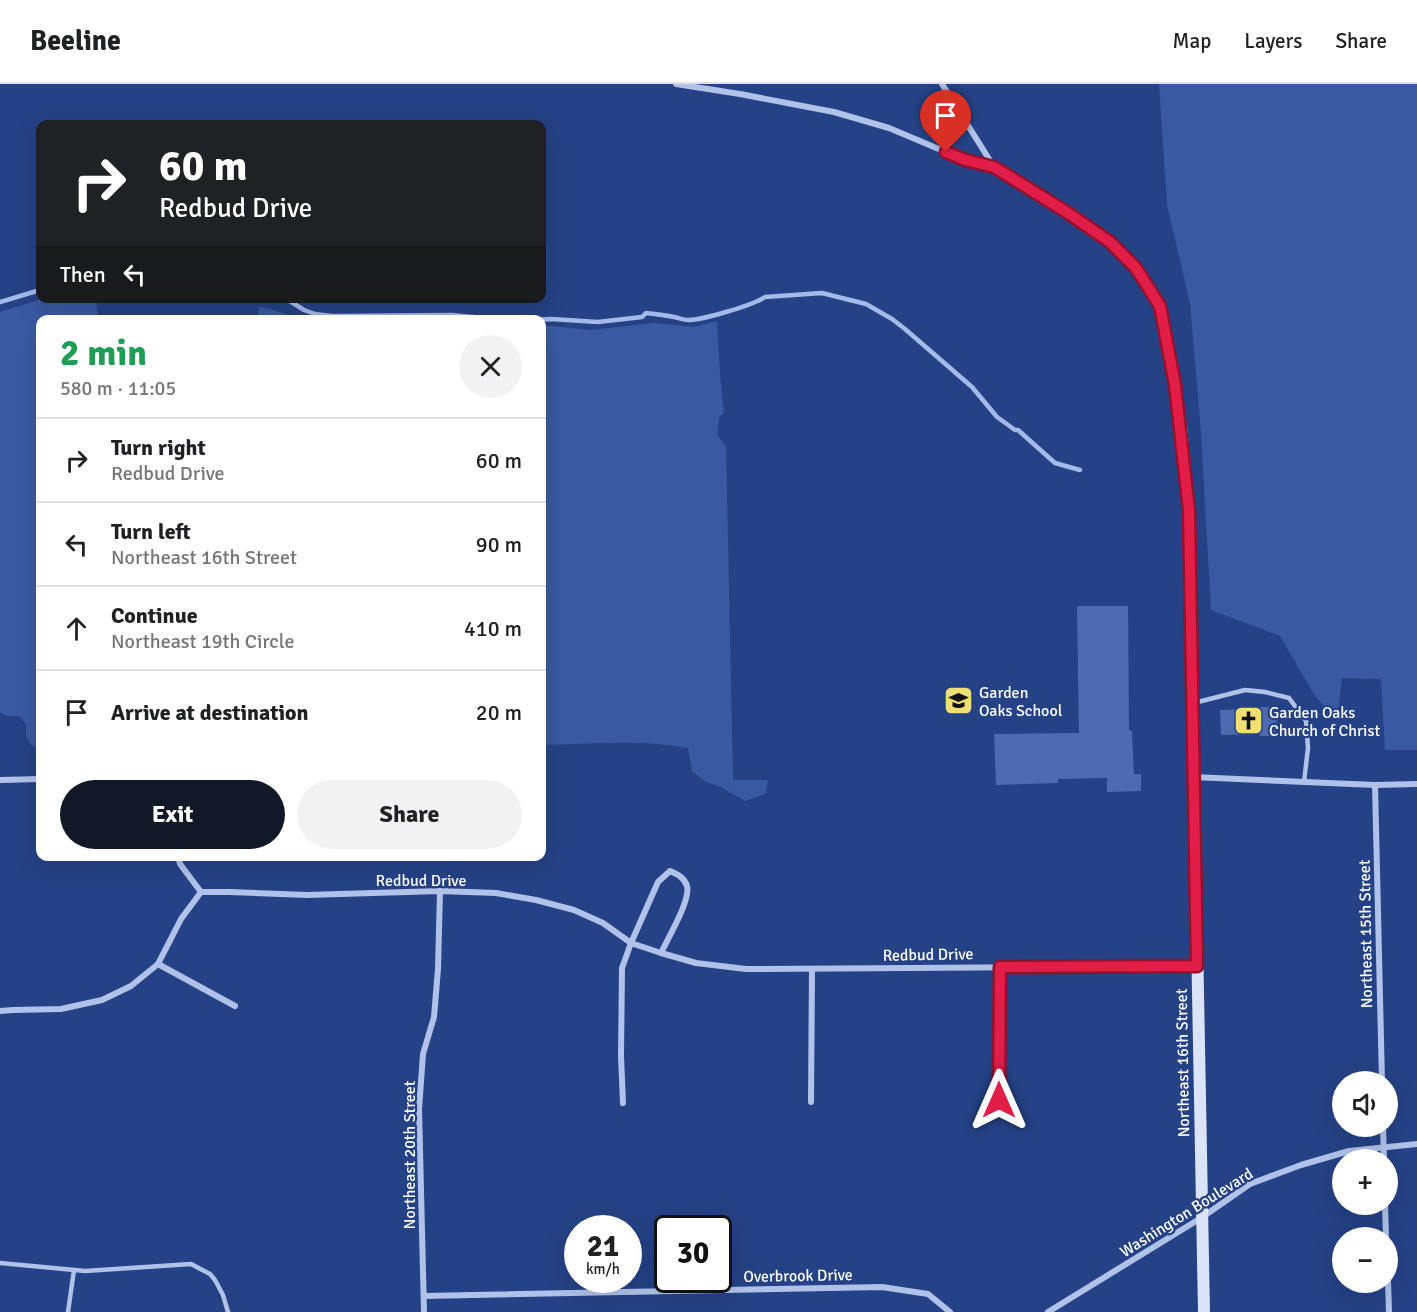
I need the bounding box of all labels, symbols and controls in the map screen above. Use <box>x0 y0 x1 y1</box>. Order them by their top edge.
text: Beeline <box>30 24 121 58</box>
text: Map <box>1173 28 1211 54</box>
text: Layers <box>1244 28 1302 54</box>
text: Share <box>1335 28 1387 54</box>
pin <box>920 90 971 152</box>
icon: arrive <box>929 99 962 132</box>
text: 60 m <box>159 141 248 192</box>
icon: right <box>60 144 138 222</box>
text: Redbud Drive <box>159 192 312 225</box>
icon: left <box>118 258 151 291</box>
text: Then <box>60 261 106 288</box>
text: 2 min <box>60 331 147 376</box>
button: close <box>459 335 522 398</box>
text: 580 m · 11:05 <box>60 376 176 401</box>
text: Turn right <box>111 434 206 461</box>
icon: right <box>60 444 93 477</box>
text: 60 m <box>476 447 522 474</box>
text: Redbud Drive <box>111 461 225 486</box>
text: Turn left <box>111 518 191 545</box>
icon: left <box>60 528 93 561</box>
text: 90 m <box>476 531 522 558</box>
text: Northeast 16th Street <box>111 545 297 570</box>
text: Continue <box>111 602 198 629</box>
icon: ahead <box>60 612 93 645</box>
text: 410 m <box>464 615 522 642</box>
text: Northeast 19th Circle <box>111 629 294 654</box>
place label: Garden Oaks School <box>979 683 1063 721</box>
school or university icon: Garden Oaks School <box>942 685 974 717</box>
icon: arrive <box>60 696 93 729</box>
text: Arrive at destination <box>111 699 308 726</box>
text: 20 m <box>476 699 522 726</box>
place label: Garden Oaks Church of Christ <box>1269 703 1380 741</box>
church icon: Garden Oaks Church of Christ <box>1232 705 1264 737</box>
button: Exit <box>60 780 285 849</box>
button: Share <box>297 780 522 849</box>
street label: Northeast 15th Street <box>1355 859 1377 1009</box>
street label: Redbud Drive <box>376 871 466 891</box>
street label: Redbud Drive <box>882 944 974 966</box>
street label: Northeast 16th Street <box>1172 988 1194 1138</box>
position arrow <box>967 1068 1031 1132</box>
map controls <box>1332 1071 1398 1293</box>
button: sound <box>1332 1071 1398 1137</box>
street label: Northeast 20th Street <box>400 1080 420 1229</box>
button: + <box>1332 1149 1398 1215</box>
street label: Washington Boulevard <box>1116 1164 1257 1262</box>
speed limit sign: 30 <box>654 1215 732 1293</box>
button: − <box>1332 1227 1398 1293</box>
text: 21 <box>587 1228 619 1265</box>
text: km/h <box>586 1260 620 1278</box>
street label: Overbrook Drive <box>743 1265 853 1287</box>

